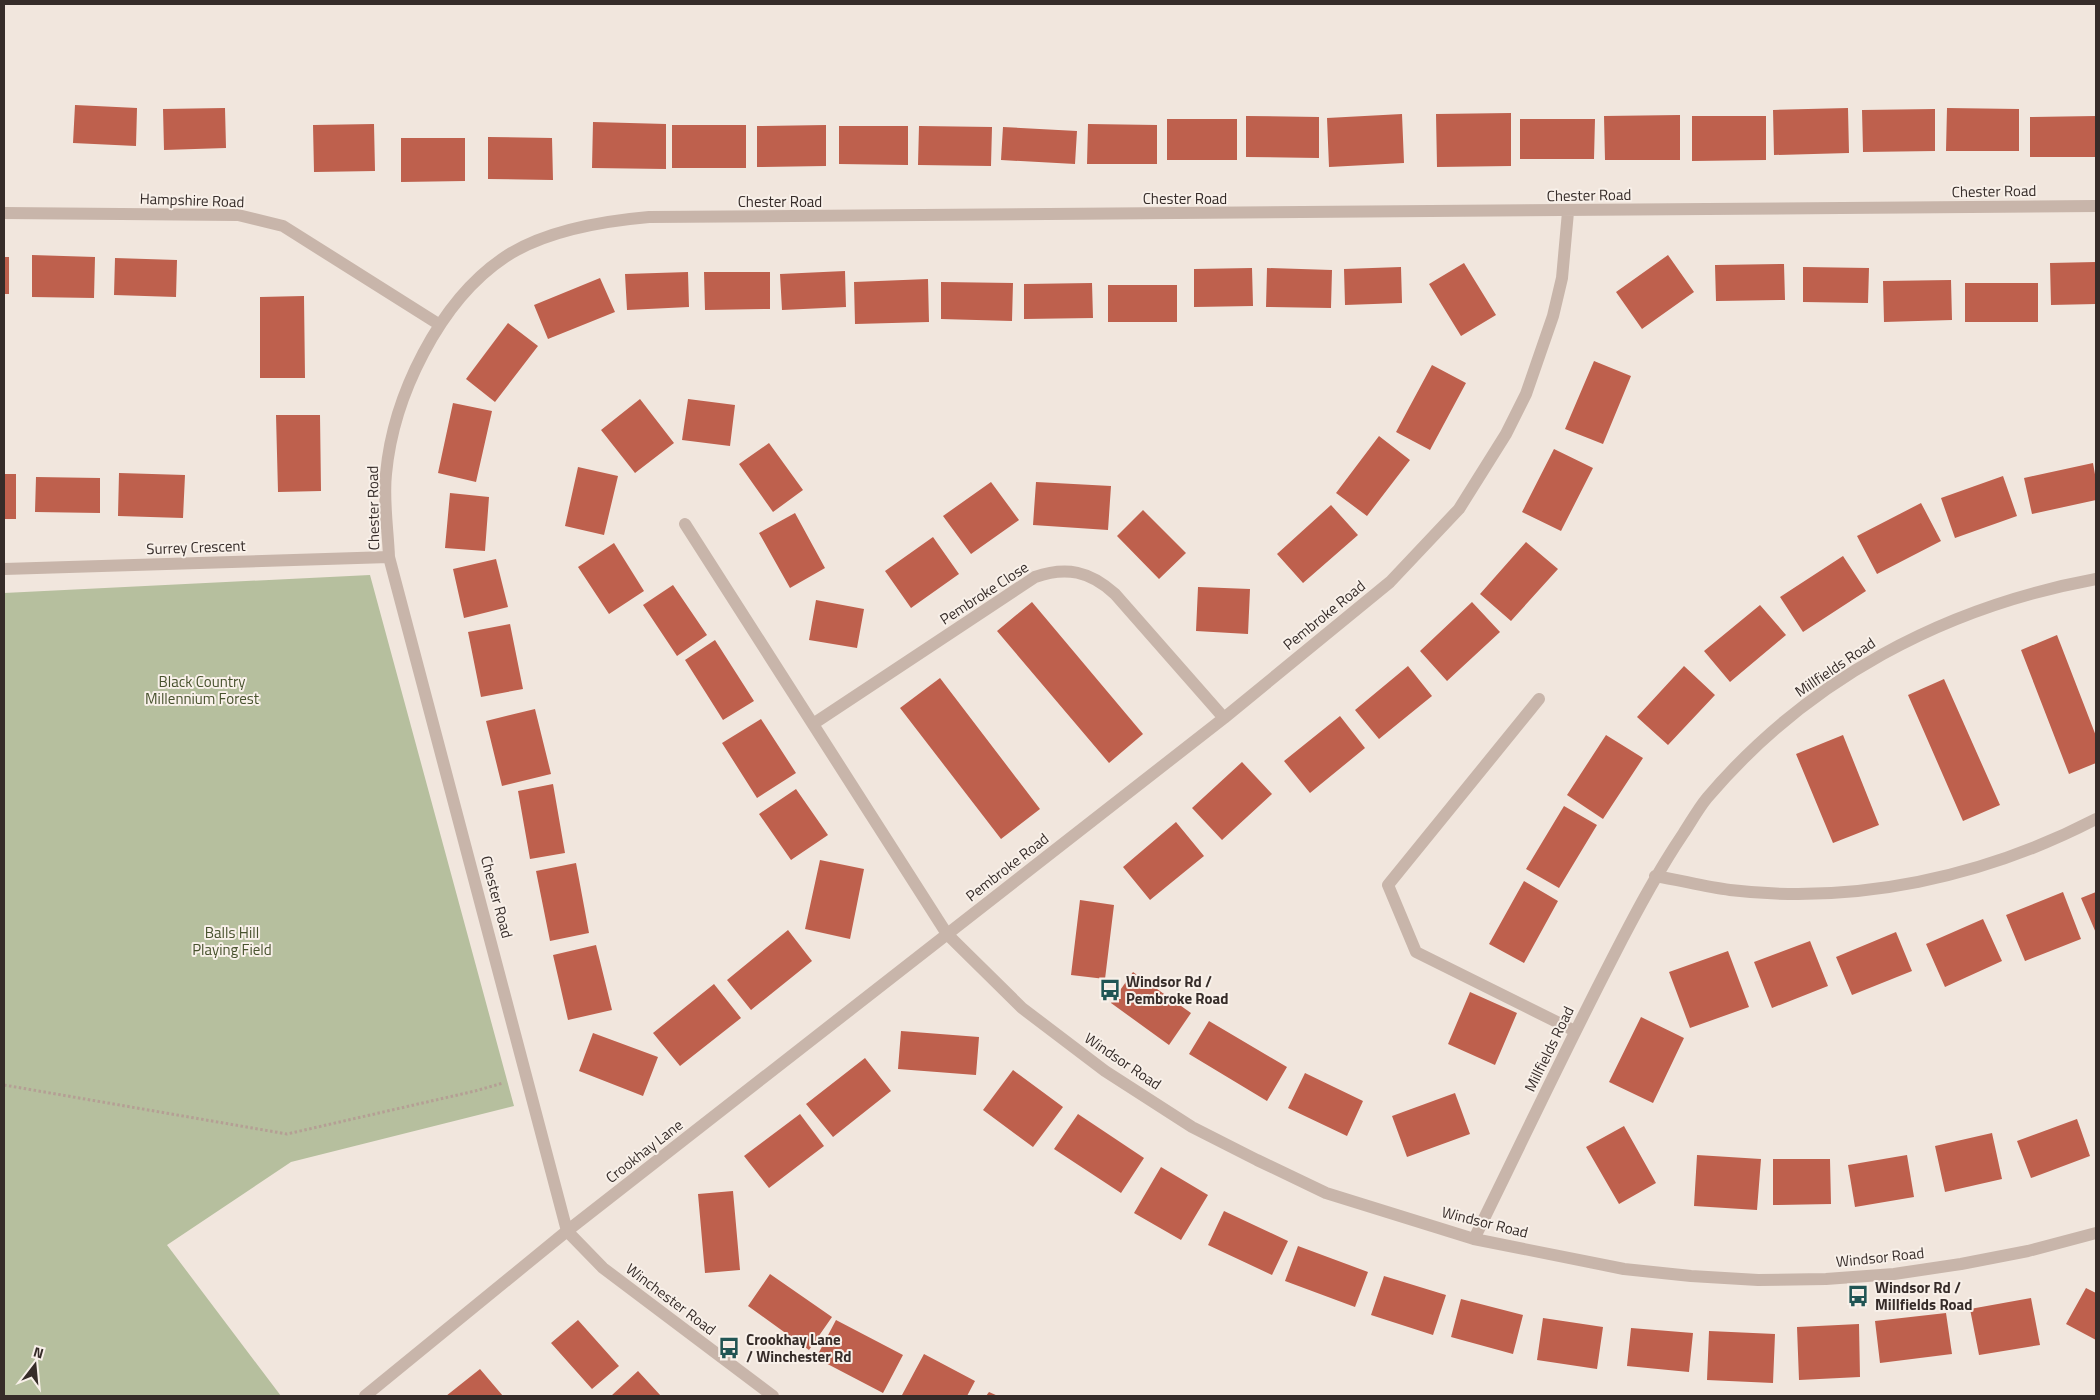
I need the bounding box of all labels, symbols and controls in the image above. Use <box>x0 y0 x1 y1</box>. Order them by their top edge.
street label: Chester Road <box>1952 179 2036 203</box>
street label: Chester Road <box>1547 183 1631 207</box>
street label: Hampshire Road <box>139 187 245 213</box>
street label: Chester Road <box>1143 187 1227 210</box>
street label: Chester Road <box>738 190 822 213</box>
street label: Chester Road <box>361 466 385 550</box>
street label: Surrey Crescent <box>146 534 247 560</box>
street label: Pembroke Close <box>935 556 1033 630</box>
street label: Pembroke Road <box>1278 575 1370 655</box>
street label: Millfields Road <box>1790 632 1880 702</box>
park label: Black Country Millennium Forest <box>145 670 260 710</box>
street label: Pembroke Road <box>960 827 1054 907</box>
street label: Chester Road <box>475 853 519 941</box>
park label: Balls Hill Playing Field <box>192 921 272 961</box>
place label: Windsor Rd / Pembroke Road <box>1126 970 1228 1010</box>
bus stop icon: Windsor Rd / Pembroke Road <box>1097 977 1123 1003</box>
street label: Millfields Road <box>1518 1002 1580 1096</box>
street label: Windsor Road <box>1080 1027 1166 1095</box>
street label: Crookhay Lane <box>600 1113 688 1189</box>
street label: Windsor Road <box>1439 1200 1531 1244</box>
street label: Windsor Road <box>1835 1241 1925 1273</box>
street label: Winchester Road <box>621 1257 721 1341</box>
place label: Windsor Rd / Millfields Road <box>1875 1276 1972 1316</box>
bus stop icon: Windsor Rd / Millfields Road <box>1845 1283 1871 1309</box>
place label: Crookhay Lane / Winchester Rd <box>746 1328 852 1368</box>
bus stop icon: Crookhay Lane / Winchester Rd <box>716 1335 742 1361</box>
north arrow <box>10 1340 60 1390</box>
text: N <box>31 1341 46 1363</box>

